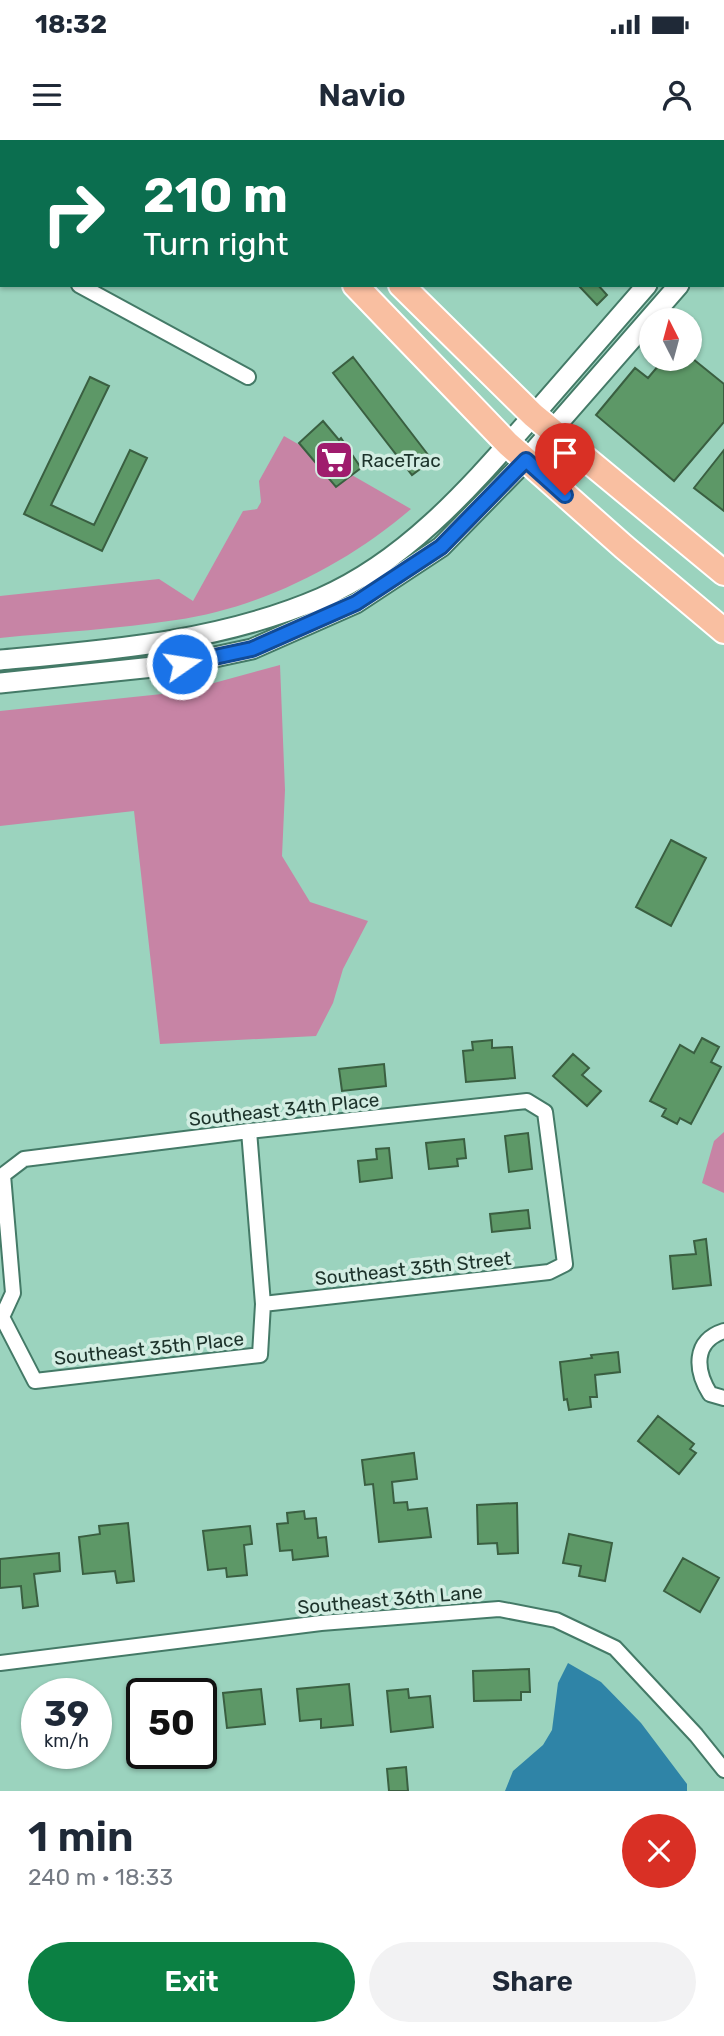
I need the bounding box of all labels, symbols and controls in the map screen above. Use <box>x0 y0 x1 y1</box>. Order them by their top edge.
text: 18:32 <box>35 9 107 40</box>
icon: menu <box>28 76 66 114</box>
text: Navio <box>318 76 406 114</box>
icon: person <box>658 76 696 114</box>
text: 210 m <box>143 166 288 224</box>
icon: right <box>28 168 119 259</box>
text: Turn right <box>143 225 288 263</box>
north arrow <box>639 308 702 371</box>
map controls <box>639 308 702 371</box>
pin <box>535 423 595 495</box>
icon: arrive <box>546 434 584 472</box>
supermarket icon: RaceTrac <box>313 439 355 481</box>
place label: RaceTrac <box>361 449 441 472</box>
position arrow <box>145 627 219 701</box>
street label: Southeast 34th Place <box>188 1088 380 1131</box>
street label: Southeast 35th Street <box>314 1247 513 1290</box>
street label: Southeast 35th Place <box>53 1327 245 1370</box>
street label: Southeast 36th Lane <box>296 1580 484 1619</box>
speed limit sign: 50 <box>126 1678 217 1769</box>
text: 39 <box>44 1693 89 1735</box>
text: km/h <box>44 1730 89 1752</box>
text: 1 min <box>28 1812 134 1862</box>
button: close <box>622 1814 696 1888</box>
text: 240 m · 18:33 <box>28 1863 173 1891</box>
button: Exit <box>28 1942 355 2022</box>
button: Share <box>369 1942 696 2022</box>

